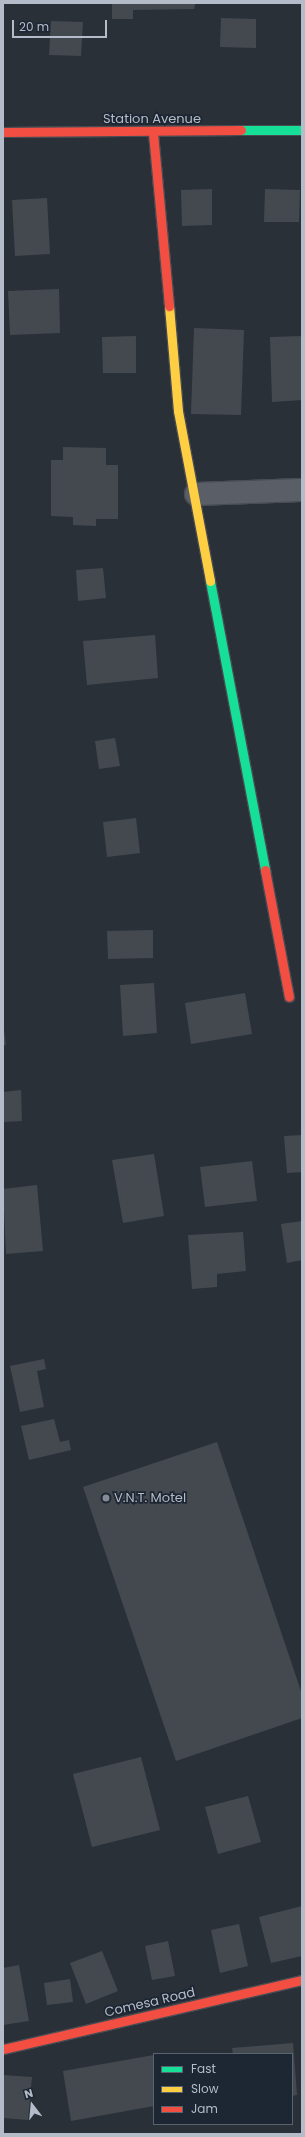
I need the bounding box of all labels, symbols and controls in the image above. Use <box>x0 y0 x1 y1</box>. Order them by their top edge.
scale bar <box>14 12 109 38</box>
text: 20 m <box>19 18 49 35</box>
street label: Station Avenue <box>103 111 201 127</box>
place label: V.N.T. Motel <box>114 1490 186 1506</box>
marker: V.N.T. Motel <box>101 1493 111 1503</box>
street label: Comesa Road <box>103 1985 197 2021</box>
legend <box>153 2053 293 2125</box>
text: Fast <box>191 2060 216 2077</box>
text: Slow <box>191 2080 219 2097</box>
north arrow <box>12 2085 52 2125</box>
text: N <box>23 2085 35 2102</box>
text: Jam <box>191 2100 218 2117</box>

